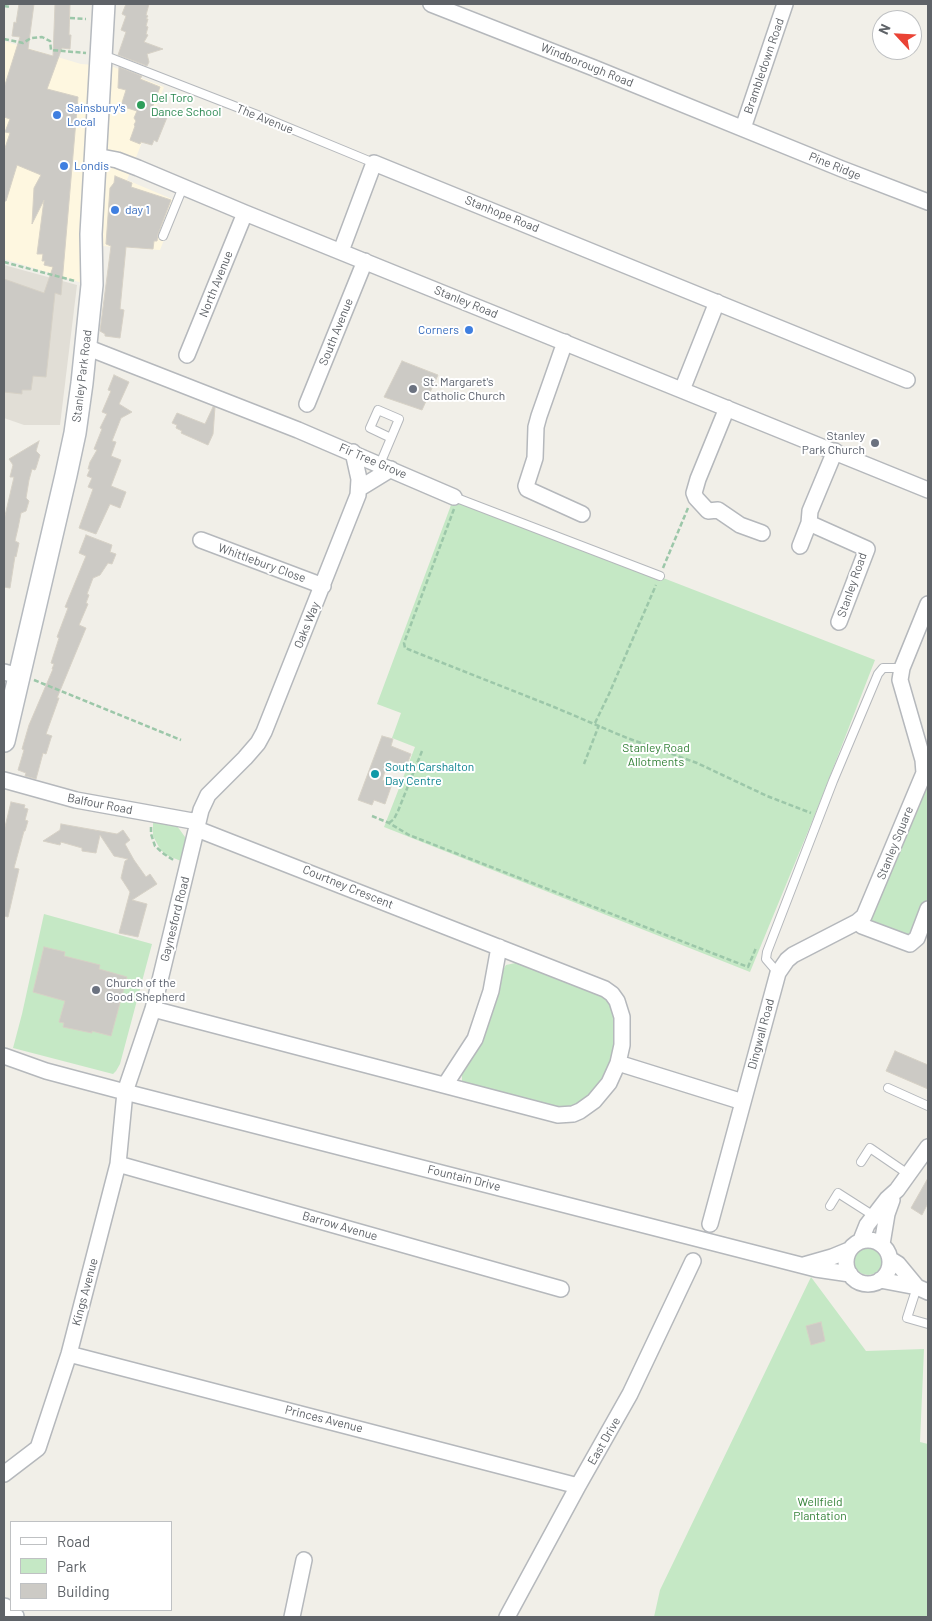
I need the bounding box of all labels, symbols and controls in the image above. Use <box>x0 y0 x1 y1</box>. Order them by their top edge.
north arrow <box>872 10 922 60</box>
street label: Brambledown Road <box>741 16 787 116</box>
text: N <box>874 21 894 37</box>
street label: Windborough Road <box>539 40 635 90</box>
place label: Del Toro Dance School <box>151 91 221 119</box>
marker: Del Toro Dance School <box>135 99 147 111</box>
place label: Sainsbury's Local <box>67 101 126 129</box>
street label: The Avenue <box>234 101 296 137</box>
marker: Sainsbury's Local <box>51 109 63 121</box>
street label: Pine Ridge <box>807 149 863 183</box>
place label: Londis <box>74 159 109 173</box>
marker: Londis <box>58 160 70 172</box>
street label: Stanhope Road <box>463 193 541 235</box>
place label: day 1 <box>125 203 150 217</box>
marker: day 1 <box>109 204 121 216</box>
street label: North Avenue <box>196 249 236 319</box>
street label: Stanley Road <box>432 283 500 321</box>
street label: South Avenue <box>316 296 356 368</box>
place label: Corners <box>418 323 459 337</box>
marker: Corners <box>463 324 475 336</box>
street label: Stanley Park Road <box>69 329 95 423</box>
place label: St. Margaret's Catholic Church <box>423 375 505 403</box>
marker: St. Margaret's Catholic Church <box>407 383 419 395</box>
place label: Stanley Park Church <box>802 429 865 457</box>
marker: Stanley Park Church <box>869 437 881 449</box>
street label: Fir Tree Grove <box>337 440 409 482</box>
street label: Whittlebury Close <box>216 540 308 586</box>
street label: Stanley Road <box>834 551 870 619</box>
street label: Oaks Way <box>291 599 323 651</box>
park label: Stanley Road Allotments <box>622 741 690 769</box>
place label: South Carshalton Day Centre <box>385 760 474 788</box>
marker: South Carshalton Day Centre <box>369 768 381 780</box>
street label: Balfour Road <box>66 791 134 817</box>
street label: Stanley Square <box>874 804 916 882</box>
street label: Courtney Crescent <box>300 862 396 912</box>
street label: Gaynesford Road <box>157 875 193 963</box>
place label: Church of the Good Shepherd <box>106 976 185 1004</box>
marker: Church of the Good Shepherd <box>90 984 102 996</box>
street label: Dingwall Road <box>745 997 777 1071</box>
street label: Fountain Drive <box>426 1162 502 1194</box>
street label: Barrow Avenue <box>301 1208 379 1244</box>
street label: Kings Avenue <box>69 1257 101 1327</box>
street label: Princes Avenue <box>284 1402 364 1436</box>
street label: East Drive <box>585 1415 623 1467</box>
park label: Wellfield Plantation <box>793 1495 847 1523</box>
legend <box>10 1521 172 1611</box>
text: Road <box>57 1532 90 1550</box>
text: Park <box>57 1557 86 1575</box>
text: Building <box>57 1582 110 1600</box>

